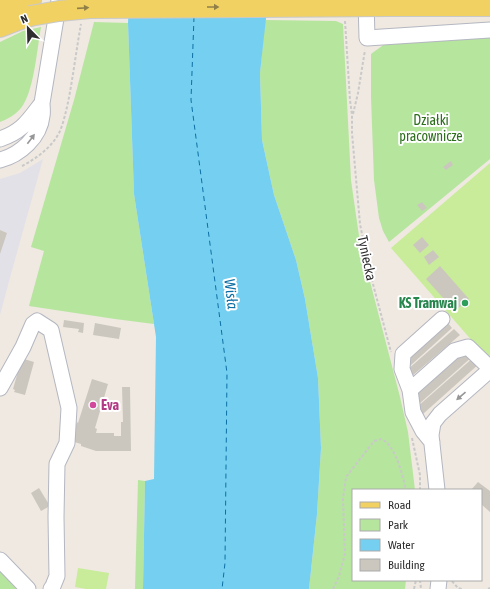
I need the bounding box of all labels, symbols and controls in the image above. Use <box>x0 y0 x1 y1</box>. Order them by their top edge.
one-way arrow <box>207 4 220 10</box>
one-way arrow <box>77 5 89 12</box>
north arrow <box>8 8 48 48</box>
text: N <box>19 12 29 26</box>
park label: Działki pracownicze <box>399 112 463 144</box>
one-way arrow <box>27 133 36 144</box>
street label: Tyniecka <box>354 234 380 282</box>
water label: Wisła <box>221 278 242 310</box>
place label: KS Tramwaj <box>399 295 457 311</box>
marker: KS Tramwaj <box>460 298 470 308</box>
one-way arrow <box>455 391 466 400</box>
place label: Eva <box>101 397 120 413</box>
marker: Eva <box>88 400 98 410</box>
legend <box>352 489 482 581</box>
text: Road <box>388 498 411 512</box>
text: Park <box>388 518 409 532</box>
text: Water <box>388 538 415 552</box>
text: Building <box>388 558 426 572</box>

